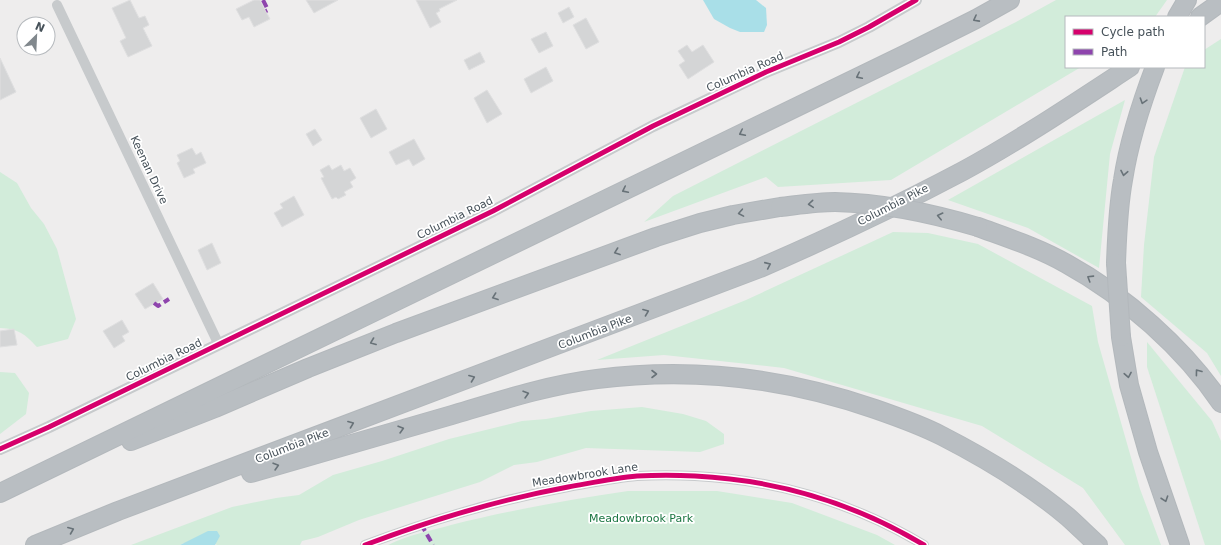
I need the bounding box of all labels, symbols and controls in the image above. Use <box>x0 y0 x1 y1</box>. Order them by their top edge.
one-way arrow <box>973 14 980 22</box>
north arrow <box>16 16 56 56</box>
legend <box>1065 16 1205 68</box>
text: N <box>33 20 47 35</box>
text: Cycle path <box>1101 25 1165 39</box>
text: Path <box>1101 45 1127 59</box>
street label: Columbia Road <box>704 49 786 95</box>
one-way arrow <box>856 72 864 79</box>
one-way arrow <box>1139 97 1148 104</box>
one-way arrow <box>739 128 747 136</box>
street label: Keenan Drive <box>128 134 171 206</box>
one-way arrow <box>1120 170 1128 176</box>
street label: Columbia Pike <box>855 181 931 228</box>
one-way arrow <box>622 185 630 193</box>
street label: Columbia Road <box>415 194 495 242</box>
one-way arrow <box>808 199 814 208</box>
one-way arrow <box>738 208 744 217</box>
one-way arrow <box>937 213 943 221</box>
one-way arrow <box>614 247 621 255</box>
one-way arrow <box>763 262 771 270</box>
one-way arrow <box>1087 275 1094 282</box>
one-way arrow <box>492 292 499 300</box>
one-way arrow <box>643 308 650 317</box>
street label: Columbia Pike <box>556 312 634 352</box>
street label: Columbia Road <box>124 336 204 384</box>
one-way arrow <box>370 338 377 346</box>
one-way arrow <box>1196 369 1203 376</box>
one-way arrow <box>651 370 657 378</box>
one-way arrow <box>1123 372 1131 378</box>
one-way arrow <box>469 374 476 382</box>
one-way arrow <box>523 390 529 398</box>
one-way arrow <box>347 420 354 428</box>
one-way arrow <box>397 425 404 434</box>
street label: Columbia Pike <box>253 426 331 466</box>
street label: Meadowbrook Lane <box>531 460 639 490</box>
one-way arrow <box>273 462 280 471</box>
one-way arrow <box>1160 496 1168 503</box>
park label: Meadowbrook Park <box>589 512 694 525</box>
one-way arrow <box>67 527 74 535</box>

